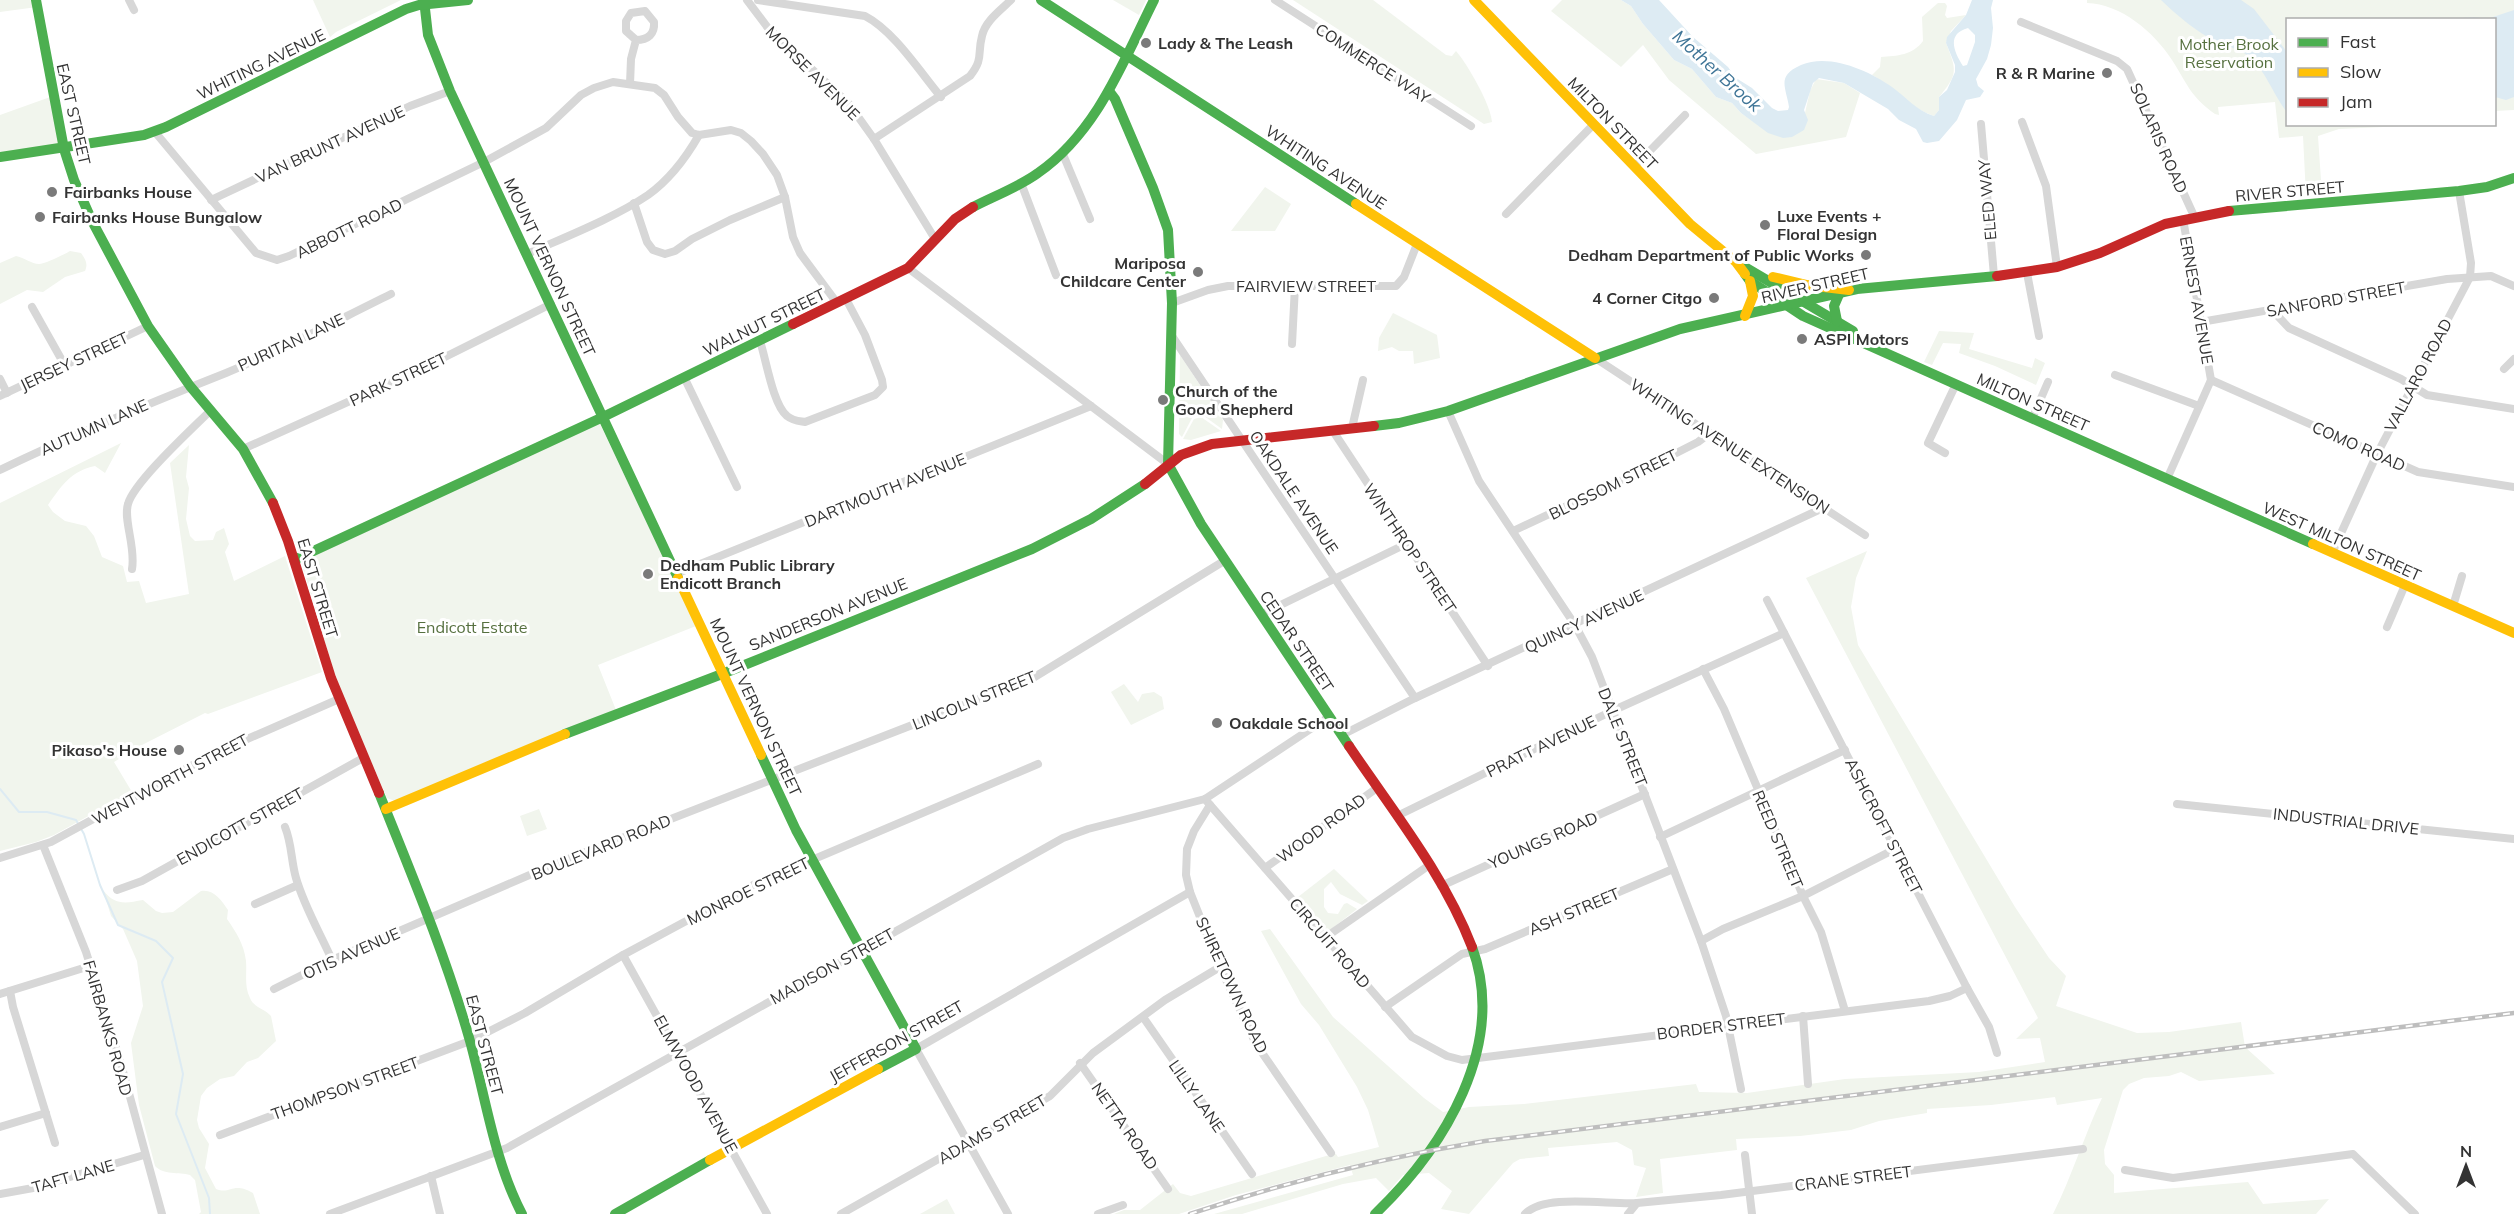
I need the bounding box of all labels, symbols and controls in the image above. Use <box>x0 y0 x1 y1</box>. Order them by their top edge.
street label: COMMERCE WAY <box>1312 18 1434 108</box>
legend <box>2286 18 2496 126</box>
street label: MORSE AVENUE <box>762 22 864 124</box>
street label: WHITING AVENUE <box>194 24 328 104</box>
water label: Mother Brook <box>1668 25 1767 117</box>
text: Fast <box>2340 30 2376 53</box>
place label: Lady & The Leash <box>1158 33 1293 53</box>
park label: Mother Brook Reservation <box>2179 34 2280 72</box>
marker: Lady & The Leash <box>1139 36 1153 50</box>
text: Slow <box>2340 60 2382 83</box>
street label: EAST STREET <box>53 61 95 167</box>
place label: R & R Marine <box>1996 63 2095 83</box>
marker: R & R Marine <box>2100 66 2114 80</box>
street label: MILTON STREET <box>1564 73 1662 174</box>
street label: SOLARIS ROAD <box>2126 80 2192 196</box>
text: Jam <box>2340 90 2373 113</box>
street label: VAN BRUNT AVENUE <box>252 101 408 187</box>
street label: WHITING AVENUE <box>1262 120 1390 214</box>
street label: ELED WAY <box>1973 158 2000 241</box>
street label: MOUNT VERNON STREET <box>500 175 600 360</box>
street label: RIVER STREET <box>2234 176 2346 206</box>
place label: Fairbanks House <box>64 182 192 202</box>
marker: Fairbanks House <box>45 185 59 199</box>
street label: ABBOTT ROAD <box>293 194 405 262</box>
place label: Luxe Events + Floral Design <box>1777 206 1881 244</box>
place label: Fairbanks House Bungalow <box>52 207 262 227</box>
marker: Fairbanks House Bungalow <box>33 210 47 224</box>
marker: Luxe Events + Floral Design <box>1758 218 1772 232</box>
street label: ERNEST AVENUE <box>2176 234 2218 366</box>
place label: Dedham Department of Public Works <box>1568 245 1854 265</box>
marker: Dedham Department of Public Works <box>1859 248 1873 262</box>
place label: Mariposa Childcare Center <box>1060 253 1187 291</box>
street label: RIVER STREET <box>1759 263 1871 307</box>
marker: Mariposa Childcare Center <box>1191 265 1205 279</box>
street label: FAIRVIEW STREET <box>1236 276 1376 296</box>
street label: SANFORD STREET <box>2265 277 2407 321</box>
street label: WALNUT STREET <box>700 284 829 360</box>
place label: 4 Corner Citgo <box>1592 288 1702 308</box>
marker: 4 Corner Citgo <box>1707 291 1721 305</box>
street label: PURITAN LANE <box>235 309 347 375</box>
street label: VALLARO ROAD <box>2380 315 2456 435</box>
street label: JERSEY STREET <box>16 327 132 395</box>
place label: ASPI Motors <box>1814 329 1909 349</box>
marker: ASPI Motors <box>1795 332 1809 346</box>
street label: PARK STREET <box>346 348 450 410</box>
street label: MILTON STREET <box>1974 368 2093 436</box>
street label: WHITING AVENUE EXTENSION <box>1627 374 1833 518</box>
place label: Church of the Good Shepherd <box>1175 381 1293 419</box>
marker: Church of the Good Shepherd <box>1156 393 1170 407</box>
street label: AUTUMN LANE <box>37 394 151 460</box>
street label: COMO ROAD <box>2309 417 2409 475</box>
street label: OAKDALE AVENUE <box>1245 427 1343 557</box>
street label: BLOSSOM STREET <box>1546 444 1681 524</box>
street label: DARTMOUTH AVENUE <box>801 448 969 532</box>
street label: WINTHROP STREET <box>1359 479 1461 617</box>
street label: WEST MILTON STREET <box>2260 497 2425 585</box>
street label: EAST STREET <box>293 536 343 641</box>
place label: Dedham Public Library Endicott Branch <box>660 555 835 593</box>
marker: Dedham Public Library Endicott Branch <box>641 567 655 581</box>
street label: SANDERSON AVENUE <box>746 573 910 655</box>
street label: QUINCY AVENUE <box>1521 585 1647 657</box>
street label: CEDAR STREET <box>1256 587 1338 696</box>
street label: MOUNT VERNON STREET <box>706 615 806 800</box>
park label: Endicott Estate <box>417 617 527 637</box>
street label: LINCOLN STREET <box>909 666 1039 734</box>
street label: DALE STREET <box>1594 685 1652 790</box>
street label: PRATT AVENUE <box>1483 711 1599 781</box>
place label: Oakdale School <box>1229 713 1349 733</box>
marker: Oakdale School <box>1210 716 1224 730</box>
street label: WENTWORTH STREET <box>88 729 252 829</box>
place label: Pikaso's House <box>52 740 167 760</box>
marker: Pikaso's House <box>172 743 186 757</box>
street label: ASHCROFT STREET <box>1841 755 1927 898</box>
street label: ENDICOTT STREET <box>173 783 307 869</box>
street label: REED STREET <box>1748 787 1808 891</box>
street label: WOOD ROAD <box>1273 789 1369 867</box>
street label: INDUSTRIAL DRIVE <box>2272 803 2420 839</box>
street label: YOUNGS ROAD <box>1484 807 1601 873</box>
street label: BOULEVARD ROAD <box>528 810 674 884</box>
street label: MONROE STREET <box>684 853 813 929</box>
street label: ASH STREET <box>1526 883 1623 939</box>
street label: CIRCUIT ROAD <box>1285 894 1375 992</box>
street label: SHIRETOWN ROAD <box>1192 913 1272 1057</box>
street label: OTIS AVENUE <box>299 923 403 983</box>
street label: MADISON STREET <box>766 923 898 1008</box>
street label: FAIRBANKS ROAD <box>79 958 137 1098</box>
street label: EAST STREET <box>462 993 508 1098</box>
street label: JEFFERSON STREET <box>825 996 967 1086</box>
street label: BORDER STREET <box>1655 1008 1787 1044</box>
street label: ELMWOOD AVENUE <box>650 1011 742 1157</box>
street label: THOMPSON STREET <box>268 1052 422 1124</box>
street label: LILLY LANE <box>1165 1056 1229 1136</box>
street label: NETTA ROAD <box>1087 1078 1163 1174</box>
street label: ADAMS STREET <box>934 1090 1050 1168</box>
north arrow <box>2436 1136 2496 1196</box>
text: N <box>2460 1141 2472 1161</box>
street label: TAFT LANE <box>30 1155 116 1197</box>
street label: CRANE STREET <box>1793 1161 1913 1195</box>

